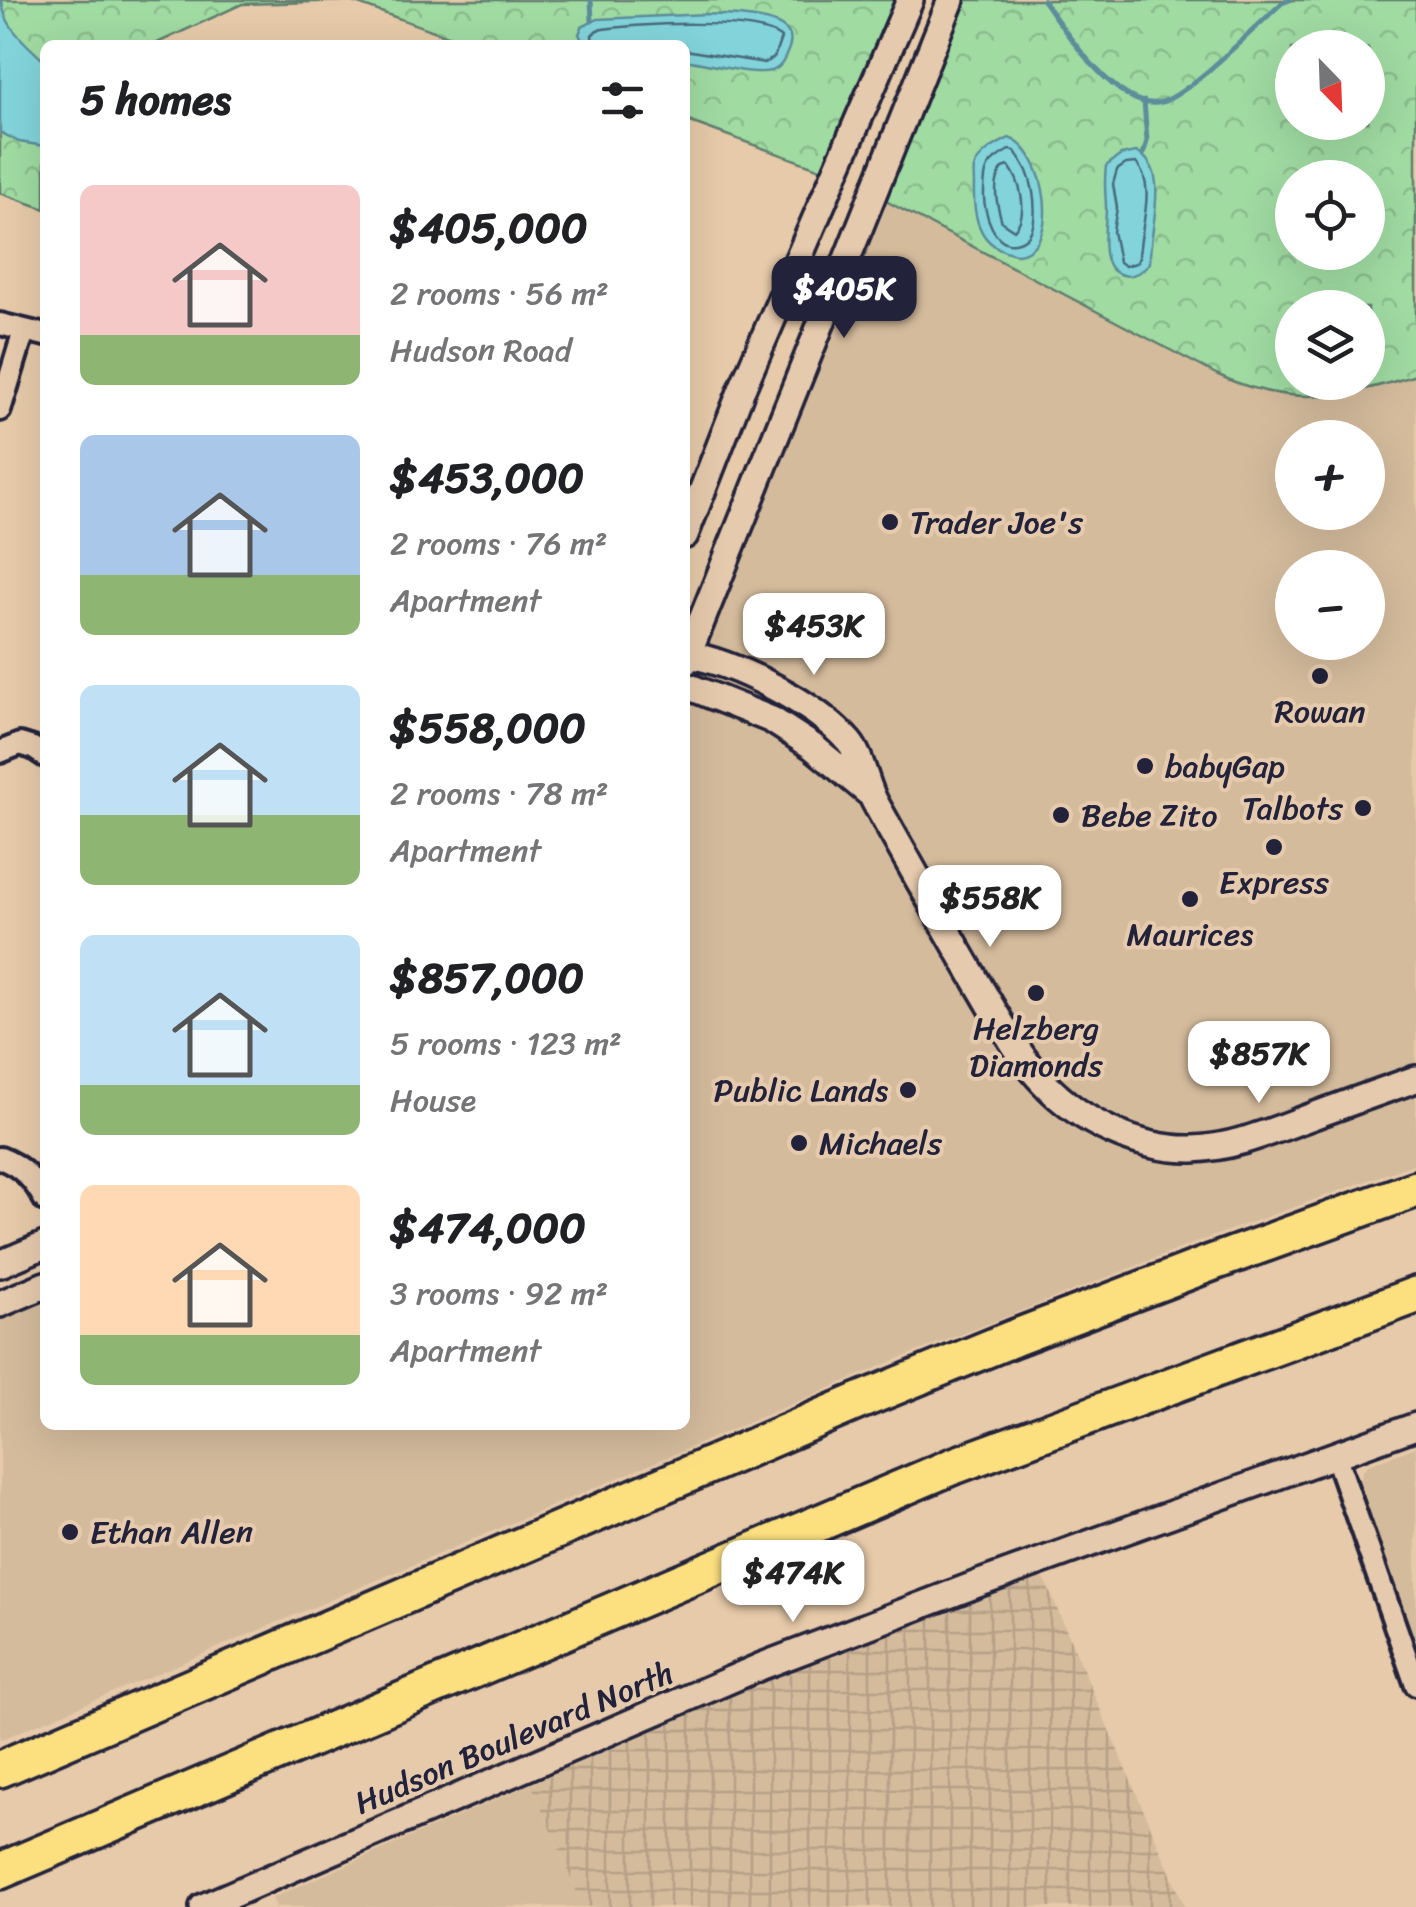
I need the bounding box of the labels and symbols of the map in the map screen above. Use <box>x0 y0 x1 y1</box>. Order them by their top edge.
north arrow <box>1275 30 1385 140</box>
pin: $405K <box>774 256 914 341</box>
place label: Trader Joe's <box>910 494 1083 551</box>
marker: Trader Joe's <box>879 511 901 533</box>
pin: $453K <box>744 593 884 678</box>
marker: Rowan <box>1309 665 1331 687</box>
place label: Rowan <box>1274 683 1366 740</box>
place label: babyGap <box>1165 738 1285 795</box>
marker: babyGap <box>1134 755 1156 777</box>
place label: Talbots <box>1242 780 1343 837</box>
place label: Bebe Zito <box>1081 787 1218 844</box>
marker: Talbots <box>1352 797 1374 819</box>
marker: Bebe Zito <box>1050 804 1072 826</box>
marker: Express <box>1263 836 1285 858</box>
place label: Express <box>1219 854 1329 911</box>
pin: $558K <box>920 865 1060 950</box>
marker: Maurices <box>1179 888 1201 910</box>
place label: Maurices <box>1127 906 1253 963</box>
marker: Helzberg Diamonds <box>1025 982 1047 1004</box>
place label: Helzberg Diamonds <box>969 1000 1103 1094</box>
pin: $857K <box>1189 1021 1329 1106</box>
place label: Public Lands <box>714 1062 888 1119</box>
marker: Public Lands <box>897 1079 919 1101</box>
place label: Michaels <box>819 1115 942 1172</box>
marker: Michaels <box>788 1132 810 1154</box>
place label: Ethan Allen <box>90 1504 253 1561</box>
marker: Ethan Allen <box>59 1521 81 1543</box>
pin: $474K <box>723 1540 863 1625</box>
street label: Hudson Boulevard North <box>345 1645 683 1831</box>

